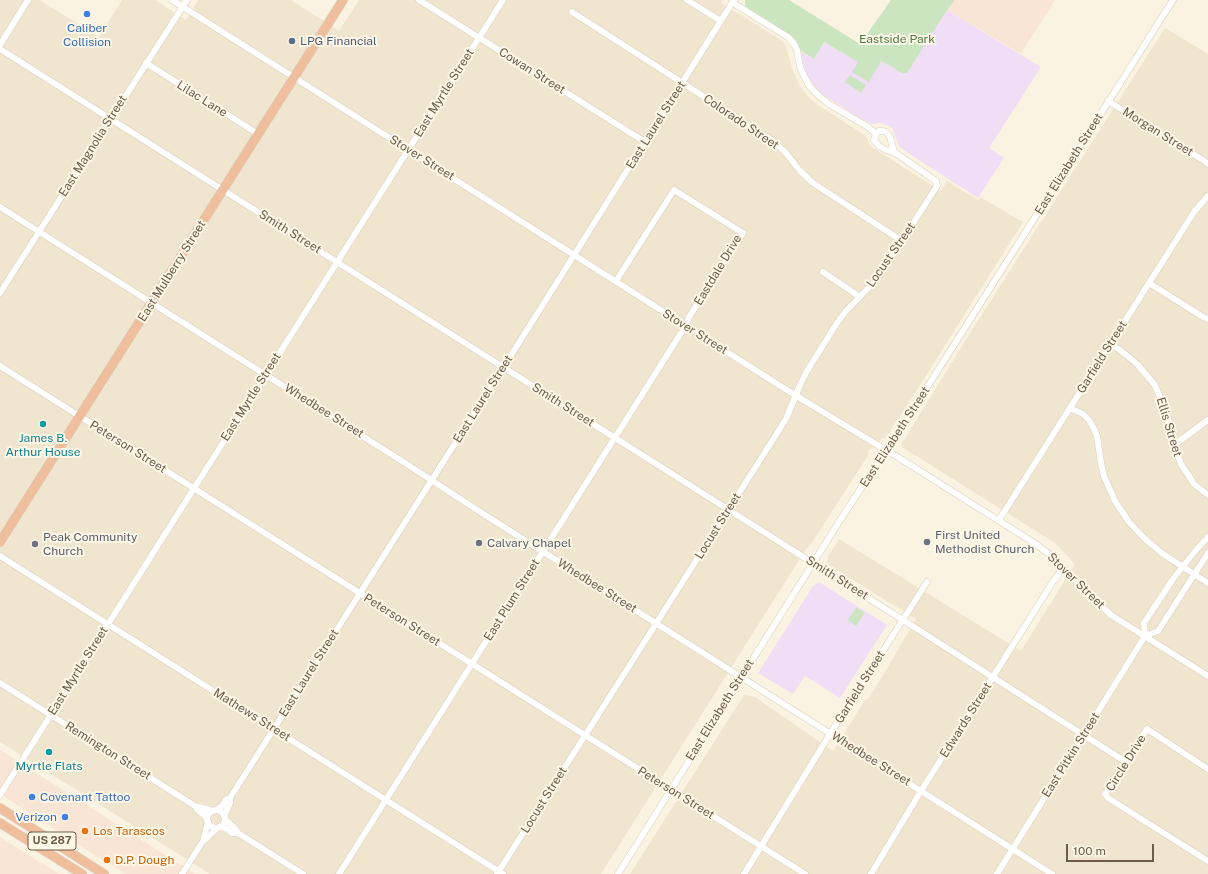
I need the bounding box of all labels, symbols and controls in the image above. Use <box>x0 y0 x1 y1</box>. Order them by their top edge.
marker: Caliber Collision <box>82 9 92 19</box>
place label: Caliber Collision <box>63 21 111 49</box>
park label: Eastside Park <box>859 32 935 46</box>
place label: LPG Financial <box>300 34 377 48</box>
marker: LPG Financial <box>287 36 297 46</box>
street label: Cowan Street <box>496 45 568 97</box>
street label: East Myrtle Street <box>411 46 477 140</box>
street label: Lilac Lane <box>174 78 230 120</box>
street label: East Laurel Street <box>623 78 689 172</box>
street label: Colorado Street <box>700 91 782 153</box>
street label: East Magnolia Street <box>56 93 130 199</box>
street label: Morgan Street <box>1120 105 1196 159</box>
street label: East Elizabeth Street <box>1032 111 1106 217</box>
street label: Stover Street <box>387 132 457 184</box>
street label: Smith Street <box>256 207 324 257</box>
street label: East Mulberry Street <box>135 218 209 324</box>
street label: Locust Street <box>863 220 919 290</box>
street label: Eastdale Drive <box>691 232 745 308</box>
street label: Stover Street <box>660 306 730 358</box>
street label: Garfield Street <box>1074 318 1130 396</box>
street label: East Myrtle Street <box>218 350 284 444</box>
street label: East Laurel Street <box>450 352 516 446</box>
street label: Smith Street <box>529 380 597 430</box>
street label: Whedbee Street <box>282 381 366 441</box>
street label: East Elizabeth Street <box>857 384 933 490</box>
street label: Ellis Street <box>1153 396 1185 458</box>
street label: Peterson Street <box>87 418 169 476</box>
marker: James B. Arthur House <box>38 419 48 429</box>
place label: James B. Arthur House <box>6 431 80 459</box>
street label: Locust Street <box>692 490 744 562</box>
place label: First United Methodist Church <box>935 528 1034 556</box>
place label: Peak Community Church <box>43 530 137 558</box>
place label: Calvary Chapel <box>487 536 571 550</box>
marker: First United Methodist Church <box>922 537 932 547</box>
marker: Calvary Chapel <box>474 538 484 548</box>
marker: Peak Community Church <box>30 539 40 549</box>
street label: Stover Street <box>1044 550 1108 612</box>
street label: Smith Street <box>803 553 871 603</box>
street label: East Plum Street <box>481 556 543 644</box>
street label: Whedbee Street <box>555 556 639 616</box>
street label: Peterson Street <box>361 591 443 649</box>
street label: East Myrtle Street <box>45 624 111 718</box>
street label: East Laurel Street <box>276 626 342 720</box>
street label: Garfield Street <box>832 648 888 726</box>
street label: East Elizabeth Street <box>683 657 757 763</box>
street label: Edwards Street <box>937 680 995 760</box>
street label: Mathews Street <box>211 685 293 745</box>
street label: East Pitkin Street <box>1039 710 1103 800</box>
street label: Remington Street <box>62 719 154 783</box>
street label: Whedbee Street <box>829 729 913 789</box>
street label: Circle Drive <box>1103 732 1149 794</box>
marker: Myrtle Flats <box>44 747 54 757</box>
place label: Myrtle Flats <box>15 759 83 773</box>
street label: Locust Street <box>518 764 570 836</box>
street label: Peterson Street <box>635 764 717 822</box>
place label: Covenant Tattoo <box>40 790 130 804</box>
marker: Covenant Tattoo <box>27 792 37 802</box>
place label: Verizon <box>16 810 57 824</box>
marker: Verizon <box>60 812 70 822</box>
place label: Los Tarascos <box>93 824 165 838</box>
marker: Los Tarascos <box>80 826 90 836</box>
road number: US 287 <box>28 832 76 850</box>
scale bar <box>1068 836 1156 862</box>
text: 100 m <box>1073 844 1106 858</box>
place label: D.P. Dough <box>115 853 174 867</box>
marker: D.P. Dough <box>102 855 112 865</box>

